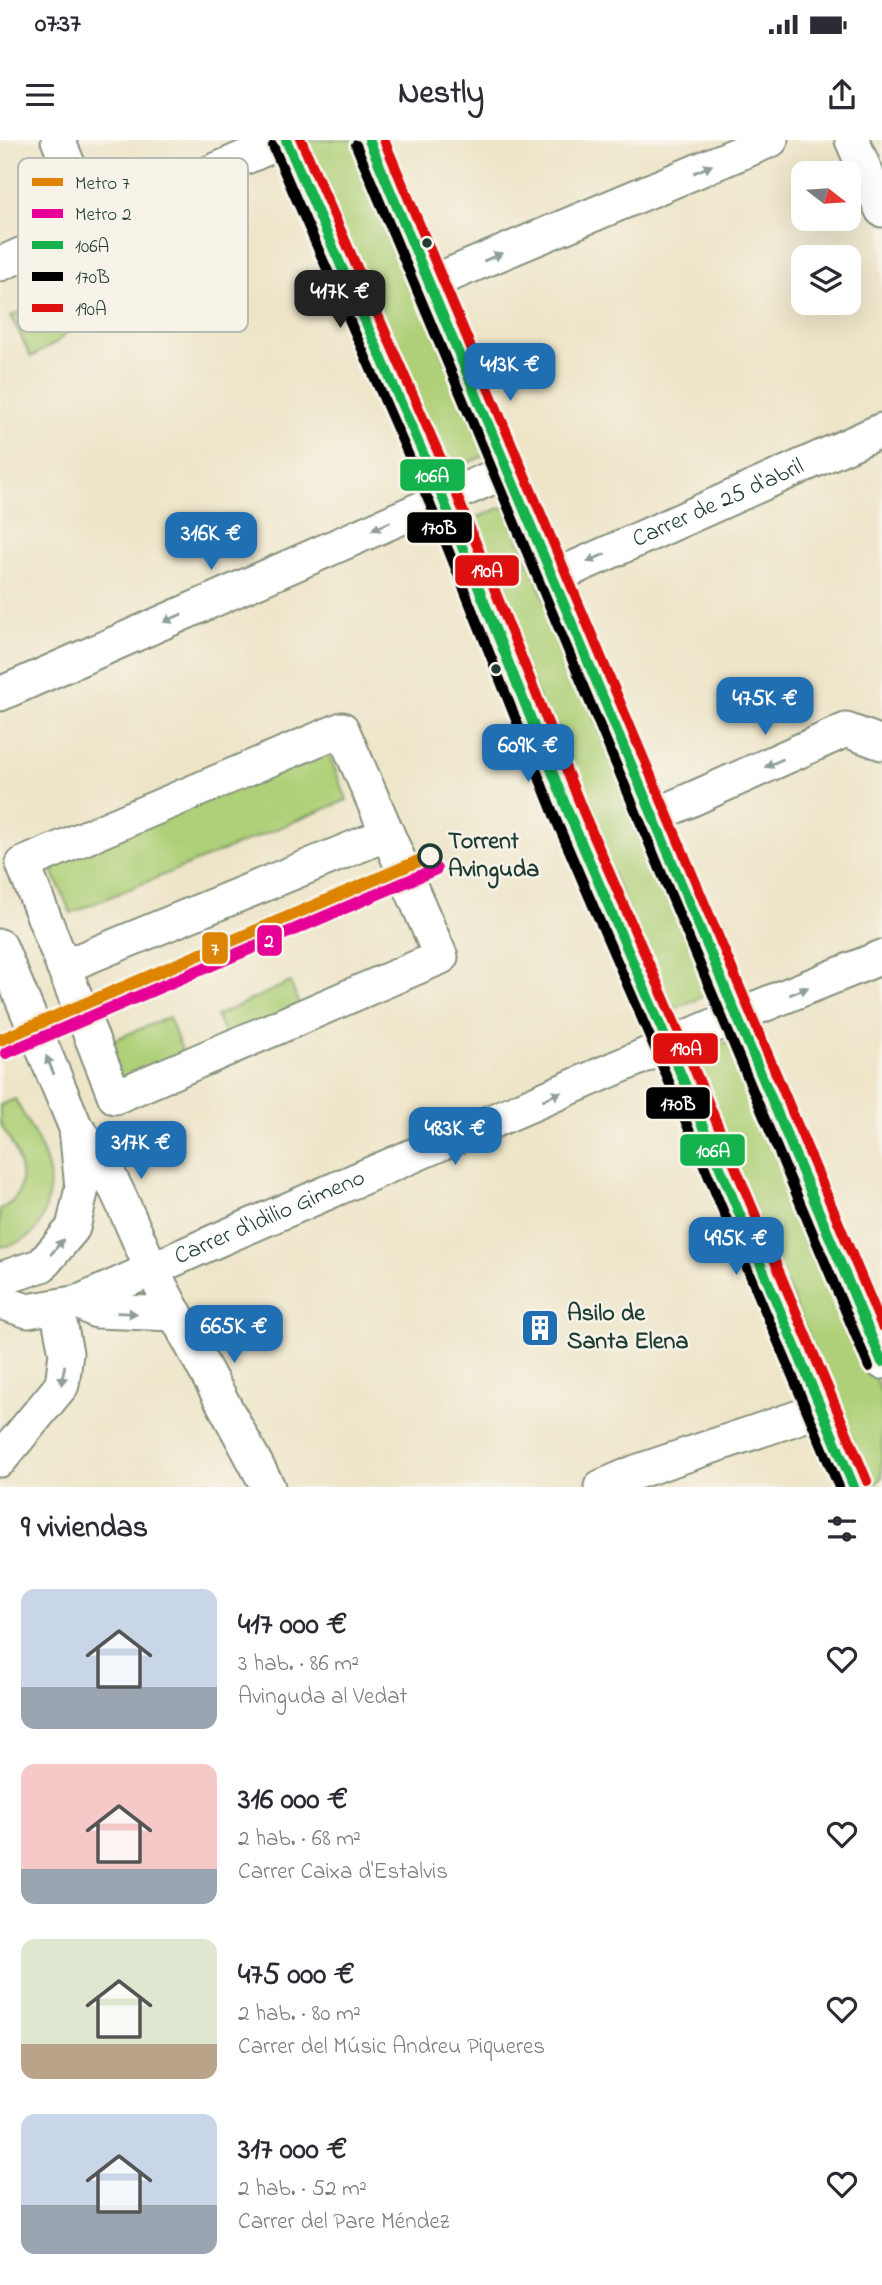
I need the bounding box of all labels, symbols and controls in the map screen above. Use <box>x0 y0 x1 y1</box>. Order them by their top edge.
text: 07:37 <box>35 6 81 44</box>
text: Nestly <box>398 71 484 118</box>
icon: menu <box>21 76 59 114</box>
icon: share <box>823 76 861 114</box>
legend <box>18 158 248 332</box>
north arrow <box>791 161 861 231</box>
map controls <box>791 161 861 315</box>
one-way arrow <box>692 163 713 174</box>
text: Metro 7 <box>75 171 130 198</box>
text: Metro 2 <box>75 202 131 229</box>
text: 106A <box>75 234 109 261</box>
unlabelled marker <box>420 236 434 250</box>
button: layers <box>791 245 861 315</box>
one-way arrow <box>483 251 504 262</box>
text: 170B <box>75 265 110 292</box>
pin: 417K € <box>283 270 397 330</box>
text: 417K € <box>310 276 370 309</box>
text: 190A <box>75 297 107 324</box>
pin: 413K € <box>453 344 567 403</box>
text: 413K € <box>480 349 540 382</box>
street label: Carrer de 25 d'abril <box>627 450 810 557</box>
line badge: 106A <box>399 458 466 492</box>
text: 106A <box>415 464 449 491</box>
line badge: 170B <box>406 511 473 544</box>
pin: 316K € <box>154 512 268 572</box>
text: 170B <box>422 516 457 543</box>
text: 316K € <box>181 518 241 551</box>
one-way arrow <box>371 520 391 532</box>
one-way arrow <box>586 552 606 564</box>
line badge: 190A <box>454 554 520 587</box>
text: 190A <box>471 559 503 586</box>
one-way arrow <box>162 613 183 624</box>
unlabelled marker <box>489 662 503 676</box>
pin: 475K € <box>708 678 822 737</box>
text: 475K € <box>732 683 798 716</box>
pin: 609K € <box>471 724 585 784</box>
text: 609K € <box>498 730 558 763</box>
one-way arrow <box>764 757 784 769</box>
place label: Torrent Avinguda <box>448 825 539 889</box>
marker: Torrent Avinguda <box>418 844 442 868</box>
line badge: 2 <box>256 924 283 957</box>
text: 2 <box>263 929 274 956</box>
line badge: 7 <box>201 931 229 965</box>
text: 7 <box>211 937 219 964</box>
one-way arrow <box>789 985 810 996</box>
line badge: 190A <box>652 1032 719 1065</box>
text: 190A <box>670 1037 702 1064</box>
one-way arrow <box>44 1055 55 1076</box>
line badge: 170B <box>645 1086 711 1120</box>
one-way arrow <box>542 1090 562 1102</box>
text: 170B <box>661 1092 696 1119</box>
pin: 483K € <box>398 1108 512 1167</box>
text: 483K € <box>425 1113 485 1146</box>
pin: 317K € <box>84 1122 198 1181</box>
text: 317K € <box>111 1127 171 1160</box>
line badge: 106A <box>679 1133 746 1167</box>
text: 106A <box>696 1139 730 1166</box>
street label: Carrer d'Idilio Gimeno <box>169 1161 371 1274</box>
pin: 495K € <box>679 1218 793 1277</box>
text: 495K € <box>705 1223 767 1256</box>
one-way arrow <box>50 1238 65 1256</box>
place label: Asilo de Santa Elena <box>567 1297 688 1360</box>
pin: 665K € <box>177 1306 291 1365</box>
one-way arrow <box>116 1307 138 1318</box>
building icon: Asilo de Santa Elena <box>519 1307 561 1349</box>
text: 665K € <box>201 1311 267 1344</box>
one-way arrow <box>57 1364 68 1386</box>
text: 9 viviendas <box>21 1507 148 1551</box>
icon: filters <box>823 1510 861 1548</box>
text: 417 000 € <box>238 1604 347 1648</box>
icon: home <box>77 1617 161 1701</box>
icon: heart <box>823 1640 861 1678</box>
text: 3 hab. · 86 m² <box>238 1648 359 1681</box>
text: Avinguda al Vedat <box>238 1681 407 1714</box>
text: 316 000 € <box>238 1779 348 1823</box>
icon: home <box>77 1792 161 1876</box>
icon: heart <box>823 1815 861 1853</box>
text: 2 hab. · 68 m² <box>238 1823 361 1856</box>
text: Carrer Caixa d'Estalvis <box>238 1856 448 1889</box>
text: 475 000 € <box>238 1954 355 1998</box>
icon: home <box>77 1967 161 2051</box>
icon: heart <box>823 1990 861 2028</box>
text: 2 hab. · 80 m² <box>238 1998 361 2031</box>
text: Carrer del Músic Andreu Piqueres <box>238 2031 545 2064</box>
text: 317 000 € <box>238 2129 347 2173</box>
icon: home <box>77 2142 161 2226</box>
icon: heart <box>823 2165 861 2203</box>
text: 2 hab. · 52 m² <box>238 2173 367 2206</box>
text: Carrer del Pare Méndez <box>238 2206 449 2239</box>

